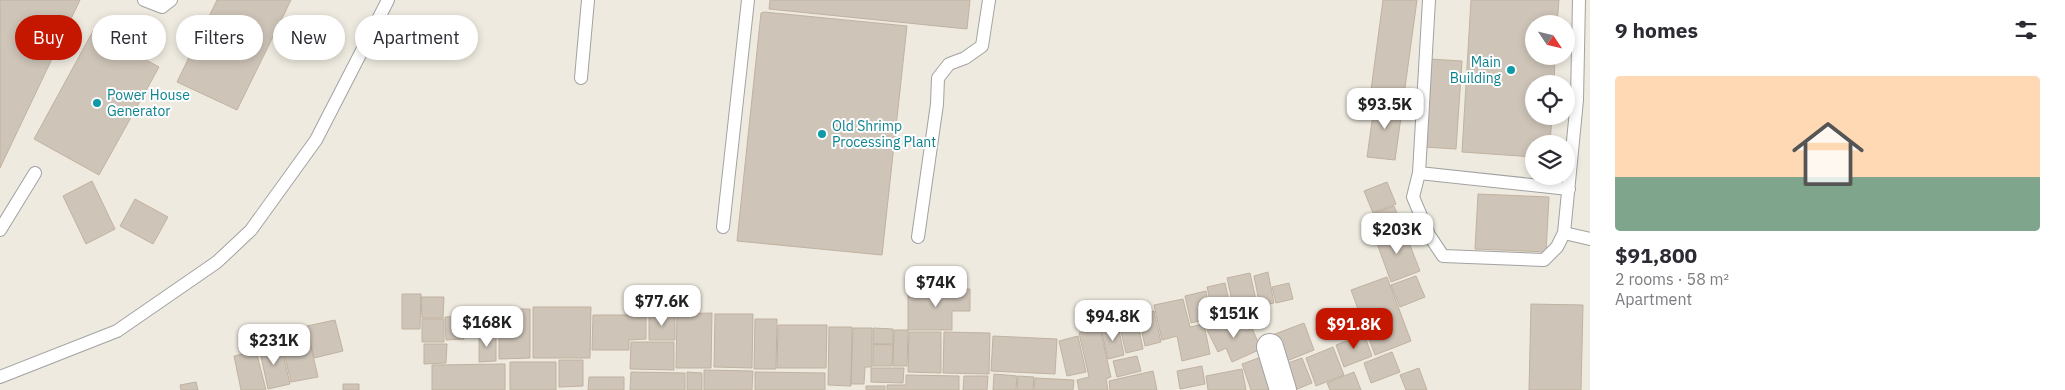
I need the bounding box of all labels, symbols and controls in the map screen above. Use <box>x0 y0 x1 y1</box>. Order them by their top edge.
chip: Buy <box>15 15 82 60</box>
chip: Rent <box>92 15 166 60</box>
chip: Filters <box>176 15 263 60</box>
chip: New <box>273 15 345 60</box>
chip: Apartment <box>355 15 478 60</box>
north arrow <box>1525 15 1575 65</box>
map controls <box>1525 15 1575 185</box>
text: 9 homes <box>1615 16 1698 44</box>
icon: filters <box>2012 16 2040 44</box>
place label: Main Building <box>1450 53 1502 87</box>
marker: Main Building <box>1505 64 1517 76</box>
button: locate <box>1525 75 1575 125</box>
place label: Power House Generator <box>107 86 190 120</box>
pin: $93.5K <box>1344 88 1426 130</box>
text: $93.5K <box>1358 94 1412 114</box>
marker: Power House Generator <box>91 97 103 109</box>
icon: home <box>1783 109 1873 199</box>
place label: Old Shrimp Processing Plant <box>832 117 936 151</box>
marker: Old Shrimp Processing Plant <box>816 128 828 140</box>
button: layers <box>1525 135 1575 185</box>
pin: $203K <box>1362 212 1432 255</box>
text: $203K <box>1372 219 1422 239</box>
text: $91,800 <box>1615 241 1697 269</box>
pin: $74K <box>906 266 966 308</box>
text: 2 rooms · 58 m² <box>1615 269 1729 289</box>
text: $74K <box>916 272 956 292</box>
pin: $77.6K <box>621 284 703 327</box>
text: Apartment <box>1615 289 1692 309</box>
text: $77.6K <box>635 291 689 311</box>
pin: $151K <box>1199 296 1269 339</box>
pin: $94.8K <box>1072 300 1154 342</box>
text: $151K <box>1209 303 1259 323</box>
pin: $168K <box>452 306 522 348</box>
text: $94.8K <box>1086 306 1140 326</box>
pin: $91.8K <box>1313 308 1395 350</box>
text: $168K <box>462 312 512 332</box>
text: $91.8K <box>1327 314 1381 334</box>
pin: $231K <box>239 324 309 366</box>
text: $231K <box>249 330 299 350</box>

